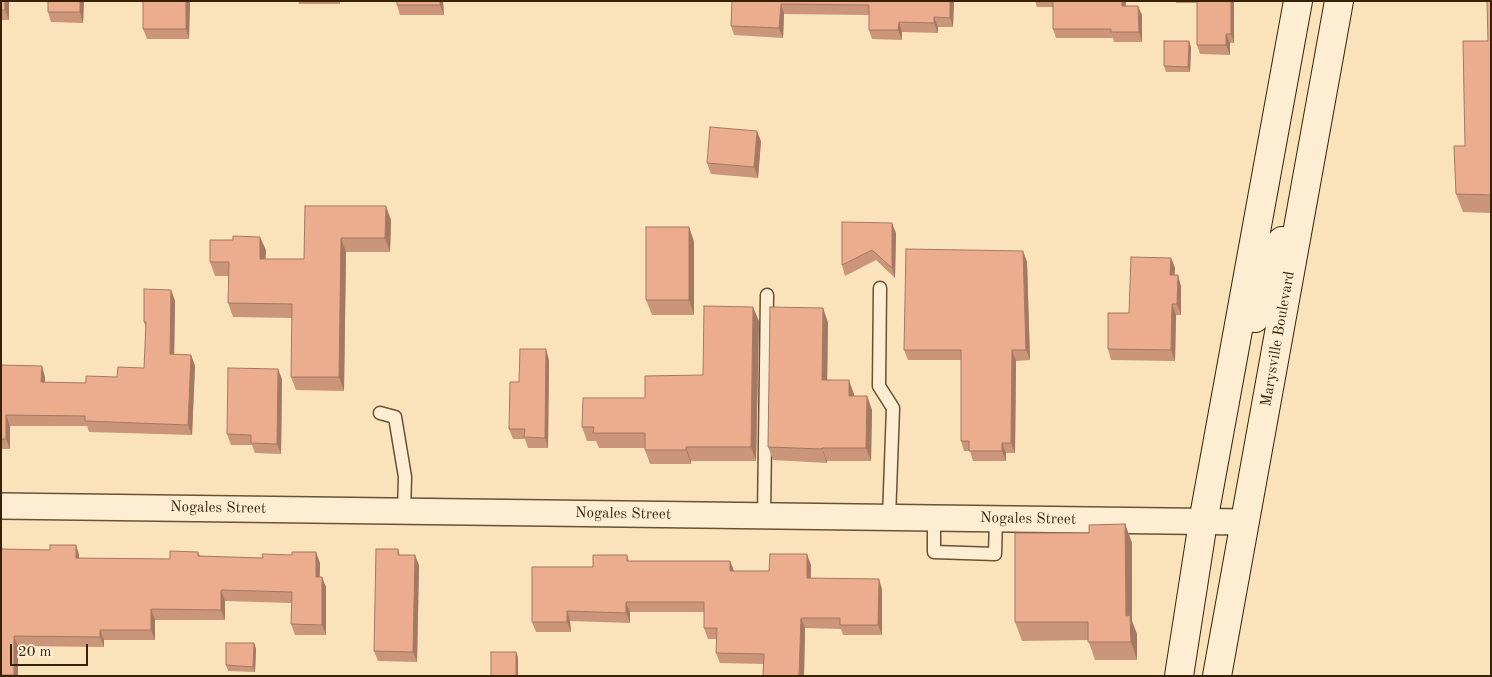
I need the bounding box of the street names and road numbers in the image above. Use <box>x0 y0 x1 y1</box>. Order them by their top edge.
street label: Marysville Boulevard <box>1257 270 1299 408</box>
street label: Nogales Street <box>170 498 266 518</box>
street label: Nogales Street <box>575 504 671 524</box>
street label: Nogales Street <box>980 509 1076 529</box>

